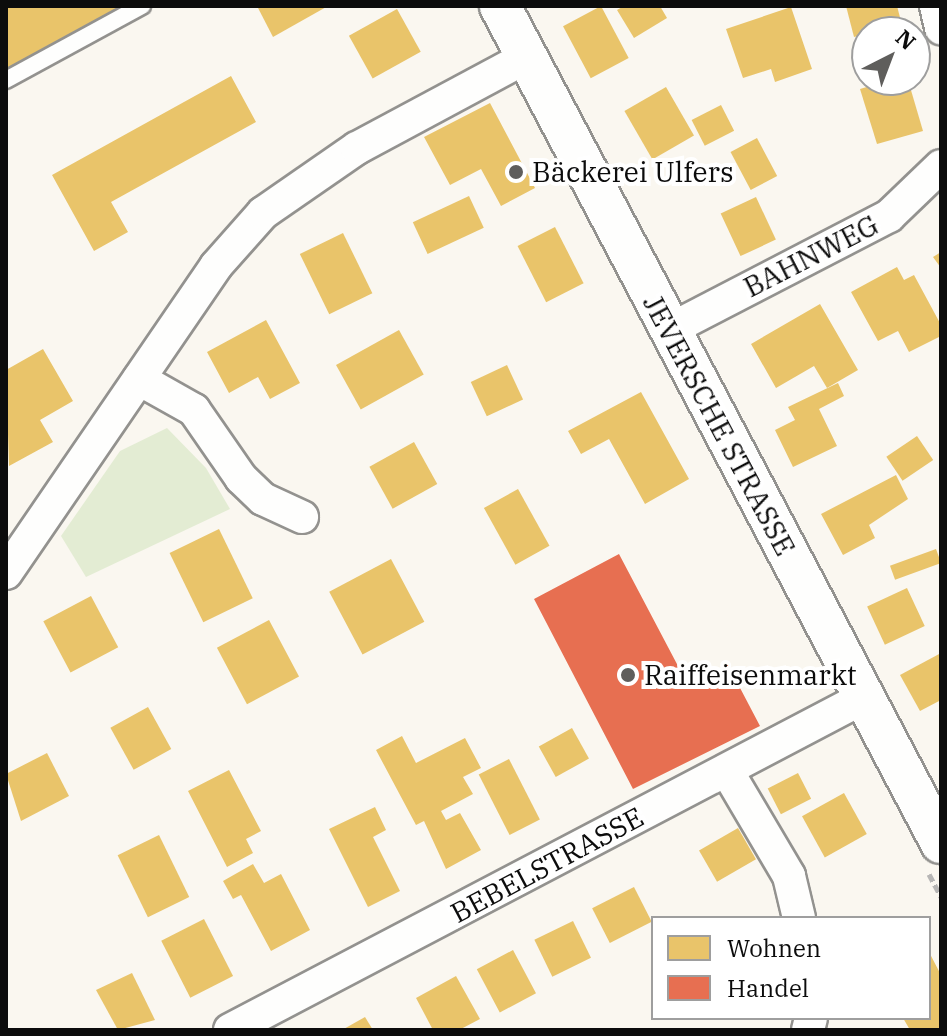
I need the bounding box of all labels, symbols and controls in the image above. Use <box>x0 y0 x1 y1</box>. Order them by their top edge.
north arrow <box>851 16 931 96</box>
text: N <box>890 23 922 56</box>
place label: Bäckerei Ulfers <box>532 155 734 189</box>
marker: Bäckerei Ulfers <box>507 163 525 181</box>
street label: BAHNWEG <box>738 208 884 304</box>
street label: JEVERSCHE STRASSE <box>636 289 802 561</box>
place label: Raiffeisenmarkt <box>644 658 857 692</box>
marker: Raiffeisenmarkt <box>619 666 637 684</box>
street label: BEBELSTRASSE <box>445 800 649 930</box>
legend <box>651 916 931 1020</box>
text: Wohnen <box>727 932 821 964</box>
text: Handel <box>727 972 809 1004</box>

